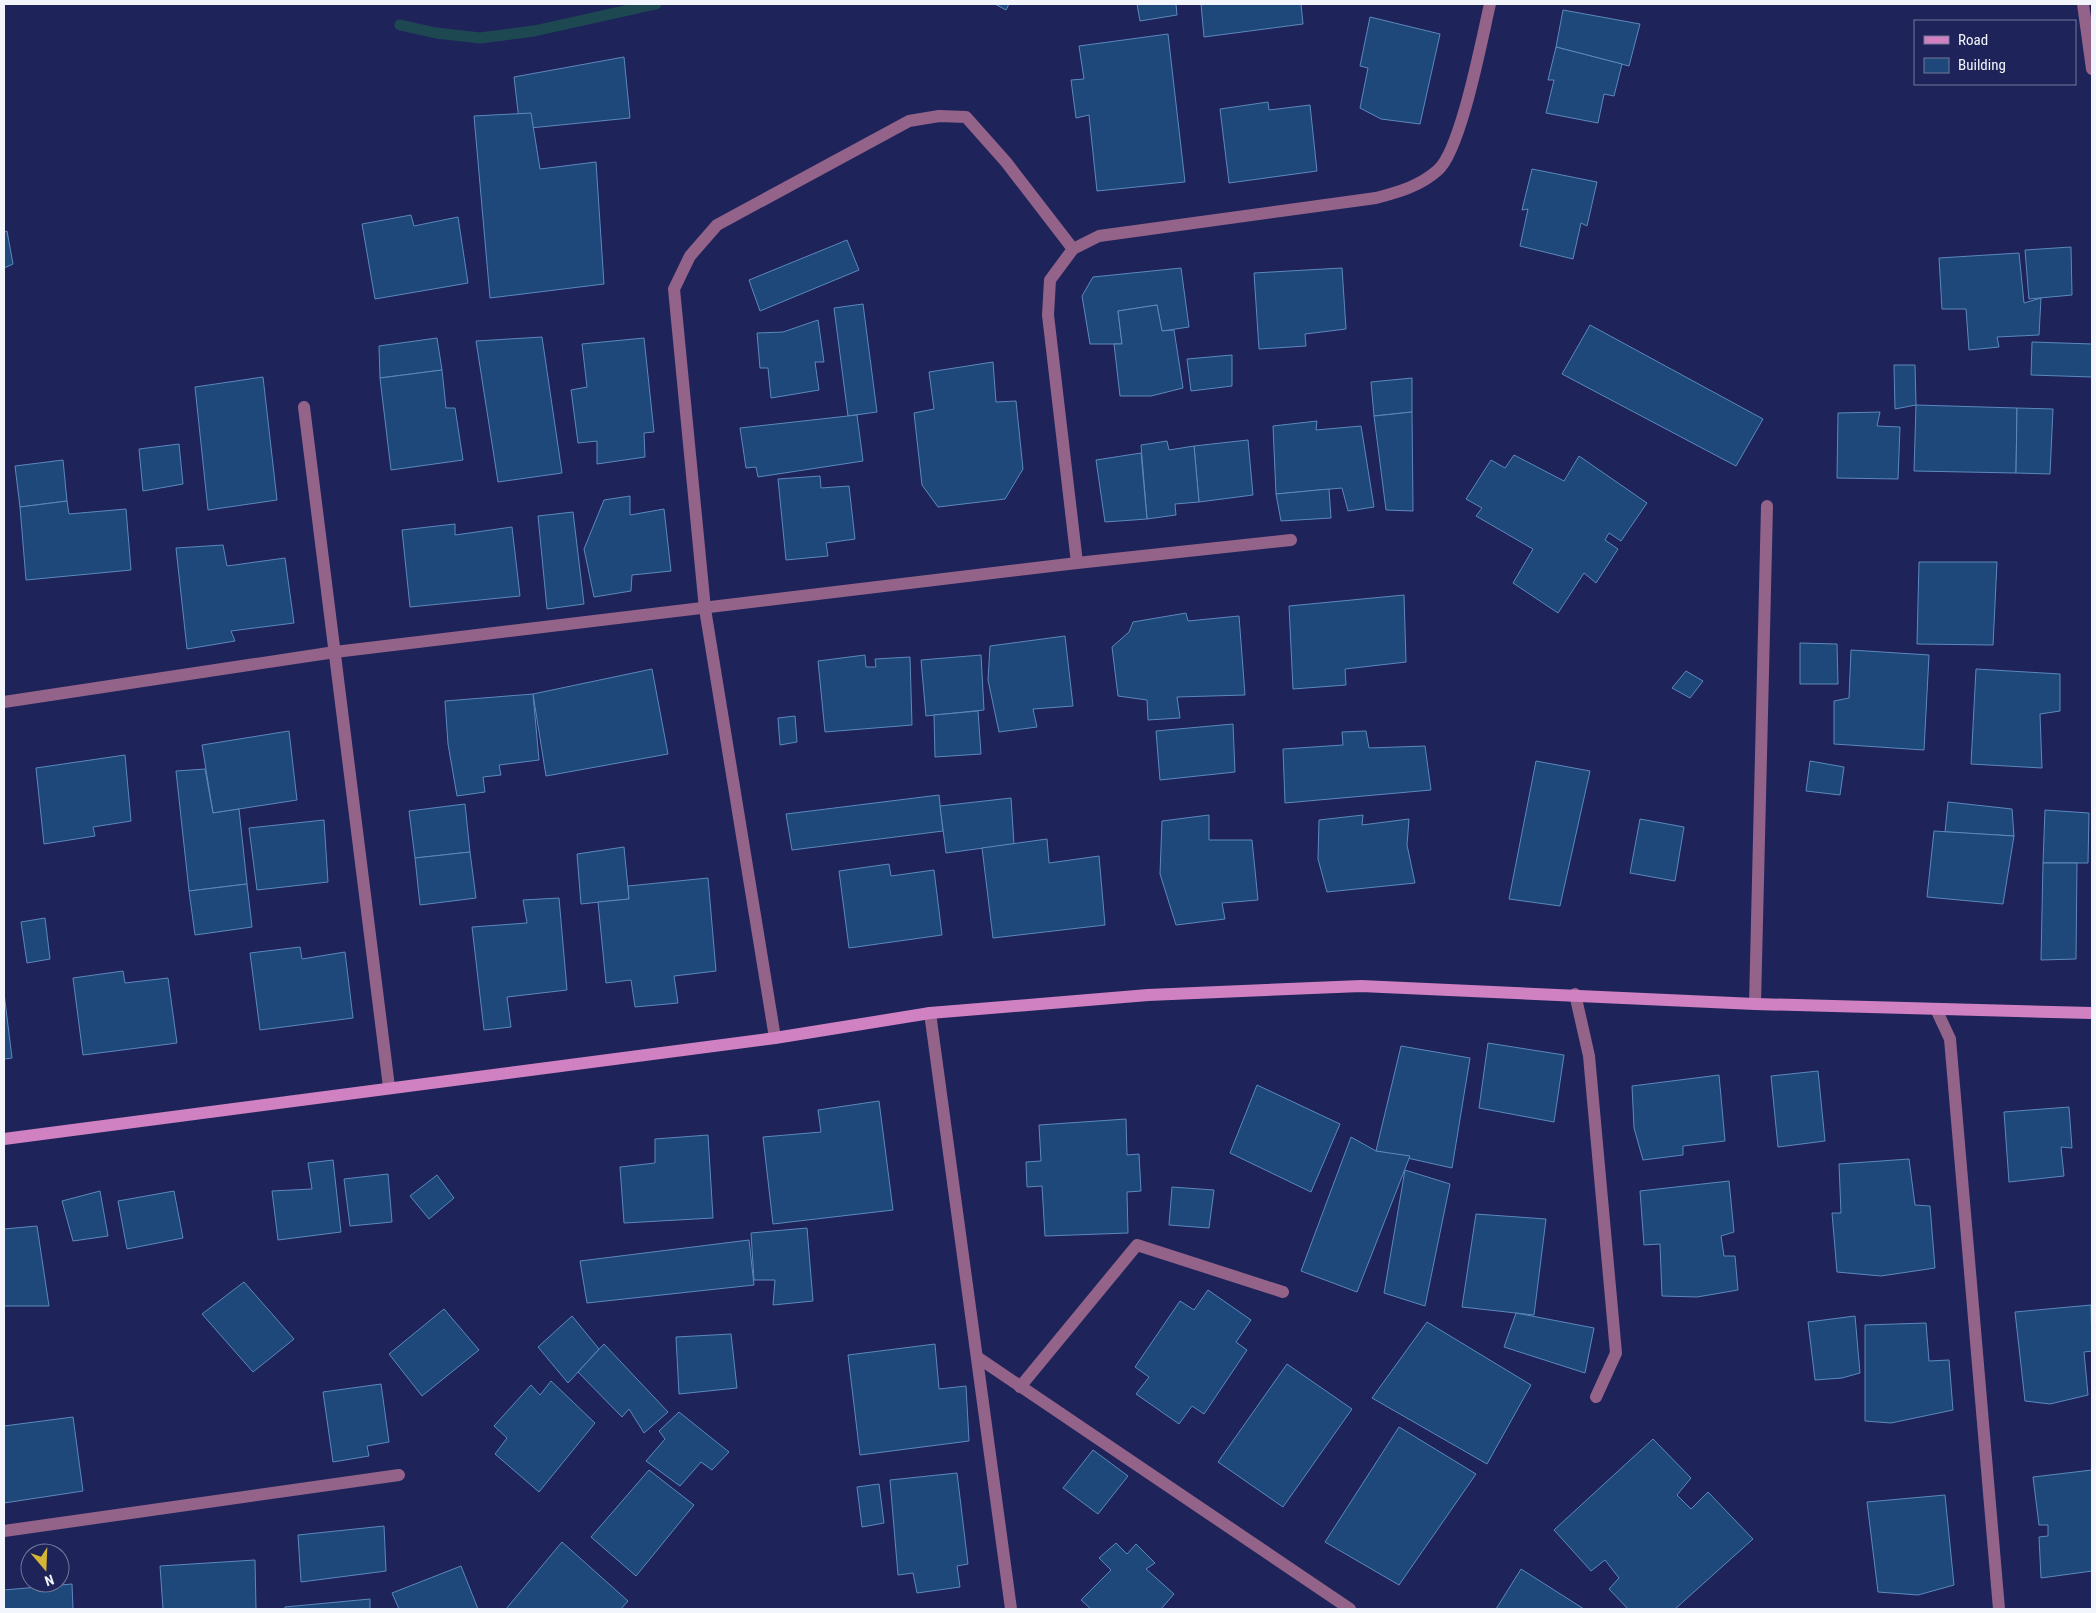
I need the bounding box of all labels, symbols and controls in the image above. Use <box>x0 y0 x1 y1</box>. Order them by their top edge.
legend <box>1914 20 2076 85</box>
text: Road <box>1958 31 1988 49</box>
text: Building <box>1958 56 2006 74</box>
north arrow <box>20 1543 70 1593</box>
text: N <box>43 1571 56 1589</box>

